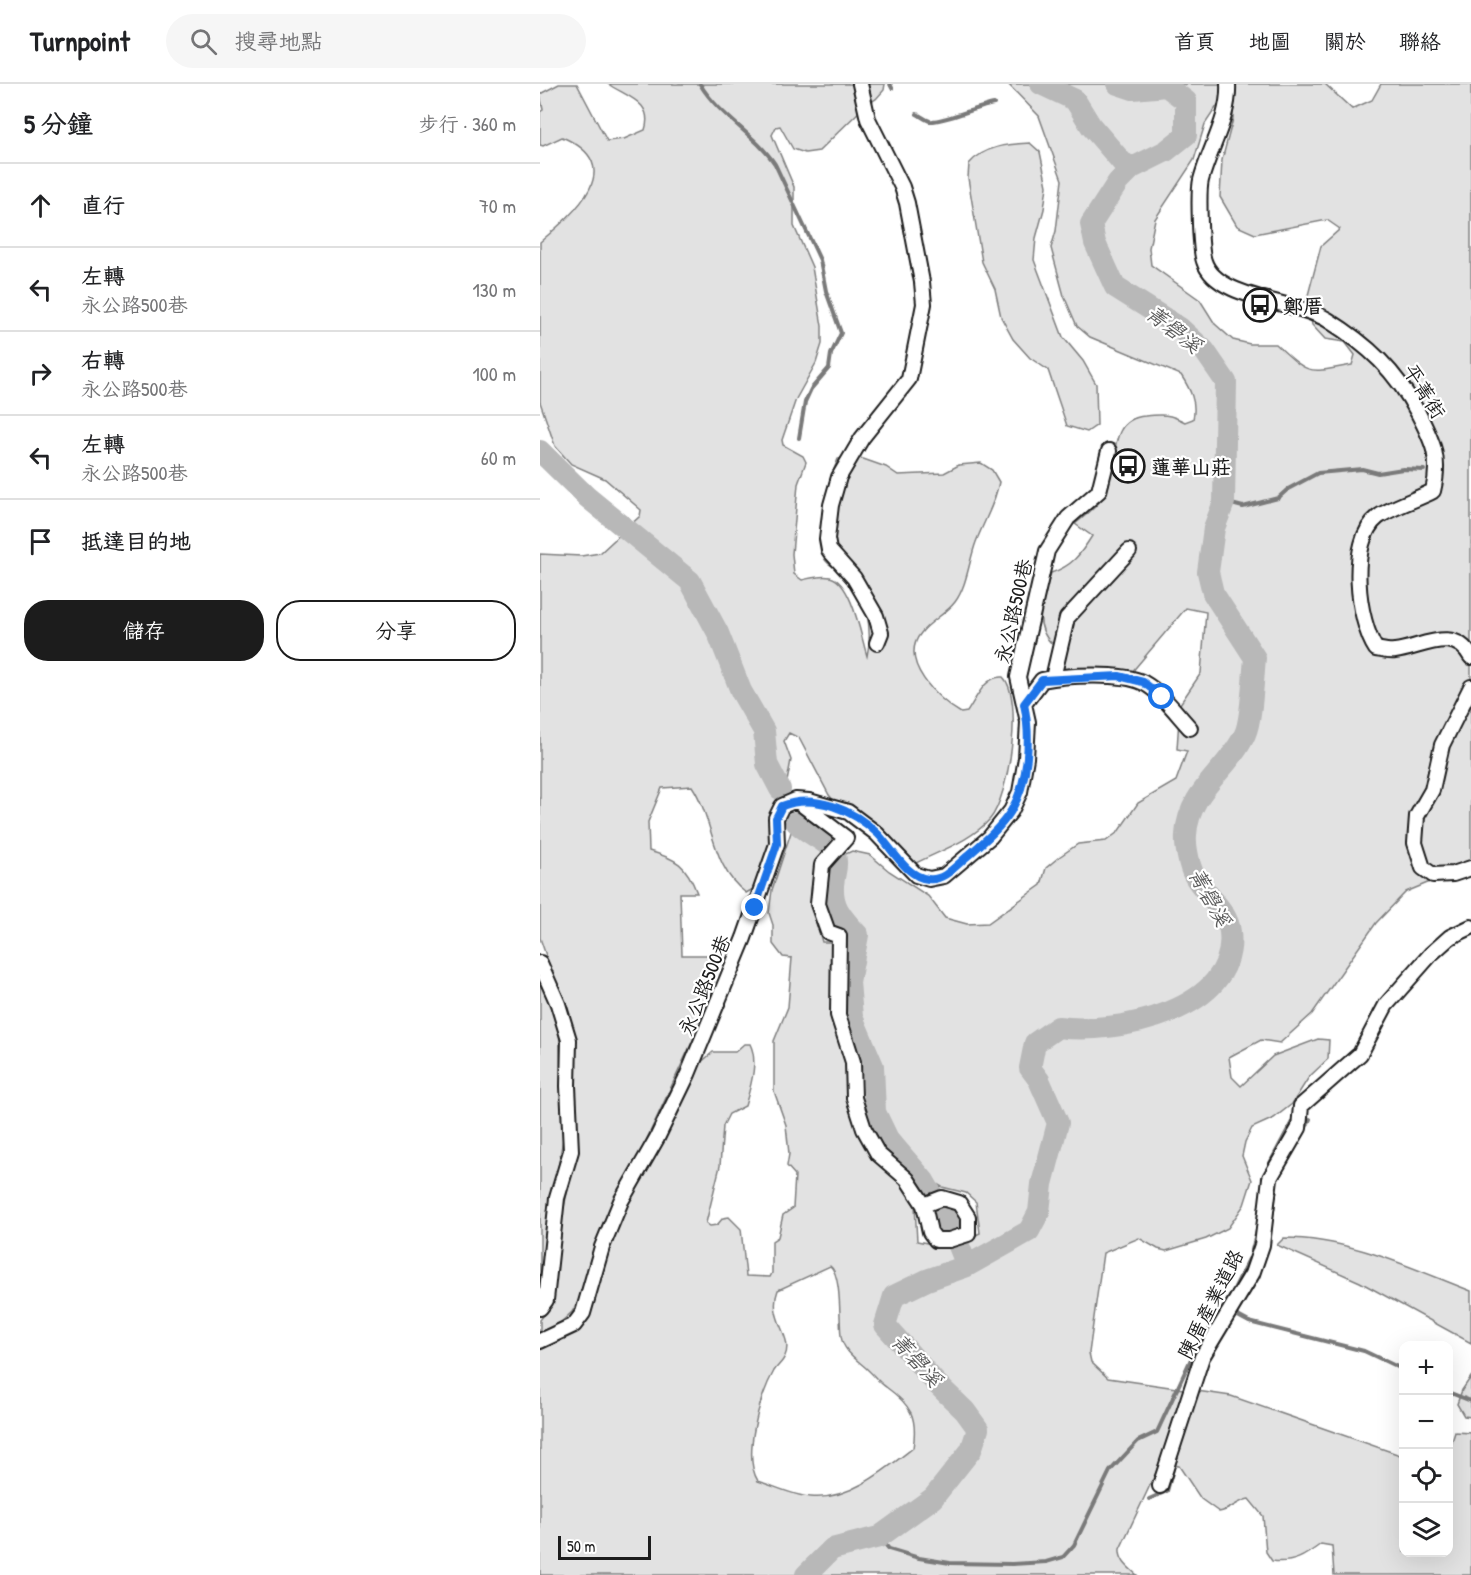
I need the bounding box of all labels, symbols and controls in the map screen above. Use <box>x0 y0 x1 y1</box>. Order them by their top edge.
search box <box>166 14 586 68</box>
text: Turnpoint <box>30 22 130 60</box>
icon: search <box>187 25 220 58</box>
text: 搜尋地點 <box>235 26 323 56</box>
text: 首頁 <box>1174 27 1216 56</box>
text: 地圖 <box>1249 27 1291 56</box>
text: 關於 <box>1324 27 1366 56</box>
text: 聯絡 <box>1399 27 1441 56</box>
text: 5 分鐘 <box>24 106 93 141</box>
text: 步行 · 360 m <box>419 110 516 137</box>
icon: ahead <box>24 189 57 222</box>
text: 直行 <box>81 190 125 220</box>
text: 70 m <box>479 192 516 219</box>
text: 左轉 <box>81 261 125 291</box>
icon: left <box>24 273 57 306</box>
text: 130 m <box>473 276 516 303</box>
bus stop icon: 鄭厝 <box>1242 287 1278 323</box>
text: 永公路500巷 <box>81 291 187 318</box>
place label: 鄭厝 <box>1283 292 1323 319</box>
water label: 菁礐溪 <box>1140 298 1209 360</box>
text: 右轉 <box>81 345 125 375</box>
icon: right <box>24 357 57 390</box>
street label: 平菁街 <box>1398 358 1452 424</box>
text: 100 m <box>473 360 516 387</box>
text: 永公路500巷 <box>81 375 187 402</box>
text: 左轉 <box>81 429 125 459</box>
icon: left <box>24 441 57 474</box>
text: 60 m <box>481 444 516 471</box>
bus stop icon: 蓮華山莊 <box>1110 448 1146 484</box>
place label: 蓮華山莊 <box>1151 453 1231 480</box>
text: 永公路500巷 <box>81 459 187 486</box>
icon: arrive <box>24 525 57 558</box>
text: 抵達目的地 <box>81 526 191 556</box>
street label: 永公路500巷 <box>988 555 1038 666</box>
button: 儲存 <box>24 600 264 661</box>
button: 分享 <box>276 600 516 661</box>
route start <box>1148 683 1174 709</box>
water label: 菁礐溪 <box>1182 862 1238 932</box>
route end <box>741 894 767 920</box>
street label: 永公路500巷 <box>672 930 737 1039</box>
street label: 陳厝產業道路 <box>1171 1244 1250 1364</box>
water label: 菁礐溪 <box>885 1327 950 1394</box>
map controls <box>1399 1341 1453 1557</box>
button: + <box>1399 1341 1453 1395</box>
button: − <box>1399 1395 1453 1449</box>
button: locate <box>1399 1449 1453 1503</box>
button: layers <box>1399 1503 1453 1557</box>
scale bar <box>558 1533 651 1560</box>
text: 50 m <box>567 1535 596 1557</box>

